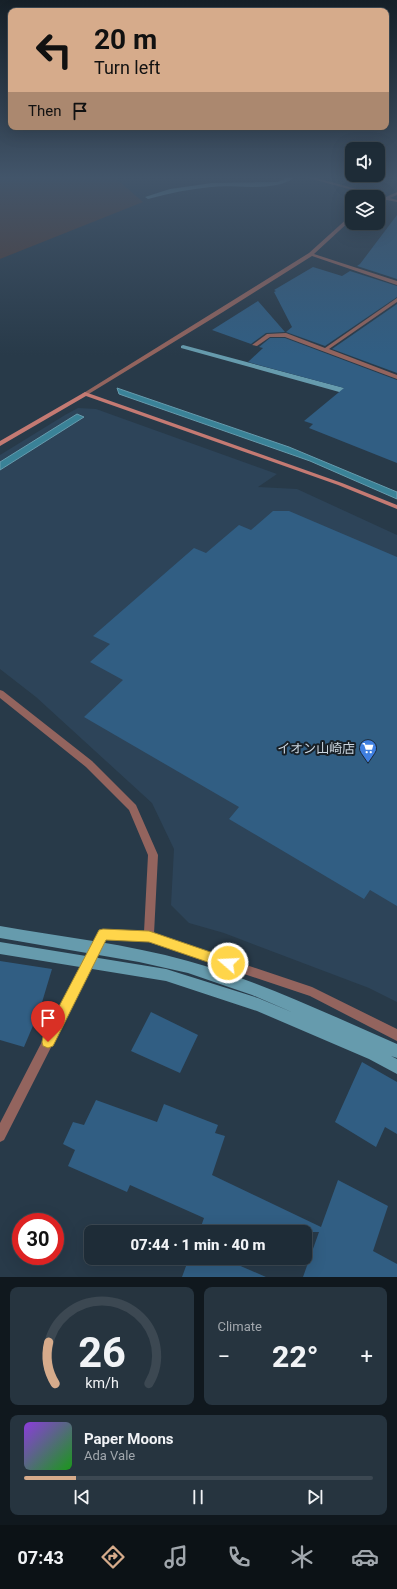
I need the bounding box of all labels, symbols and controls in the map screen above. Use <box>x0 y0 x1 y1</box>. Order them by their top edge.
text: 20 m <box>94 23 157 56</box>
icon: left <box>28 24 80 76</box>
text: Turn left <box>94 57 160 78</box>
icon: arrive <box>69 100 91 122</box>
text: Then <box>28 102 61 120</box>
map controls <box>345 142 385 230</box>
button: sound <box>345 142 385 182</box>
button: layers <box>345 190 385 230</box>
supermarket icon: イオン山崎店 <box>358 738 378 763</box>
place label: イオン山崎店 <box>277 741 355 756</box>
position arrow <box>207 942 249 984</box>
pin <box>31 1001 65 1042</box>
icon: arrive <box>37 1007 59 1029</box>
speed limit sign: 30 <box>12 1213 64 1265</box>
text: 07:44 · 1 min · 40 m <box>130 1236 266 1254</box>
text: Climate <box>218 1319 262 1334</box>
text: 26 <box>78 1328 126 1377</box>
text: 22° <box>272 1339 319 1374</box>
text: − <box>218 1344 230 1369</box>
text: + <box>361 1344 373 1369</box>
text: km/h <box>85 1375 119 1391</box>
text: Paper Moons <box>84 1430 174 1448</box>
text: Ada Vale <box>84 1448 135 1463</box>
icon: previous <box>71 1486 93 1508</box>
icon: pause <box>187 1486 209 1508</box>
icon: next <box>304 1486 326 1508</box>
icon: directions <box>99 1543 127 1571</box>
icon: music <box>162 1543 190 1571</box>
icon: phone <box>225 1543 253 1571</box>
icon: climate <box>288 1543 316 1571</box>
icon: car <box>351 1543 379 1571</box>
text: 07:43 <box>18 1547 64 1568</box>

